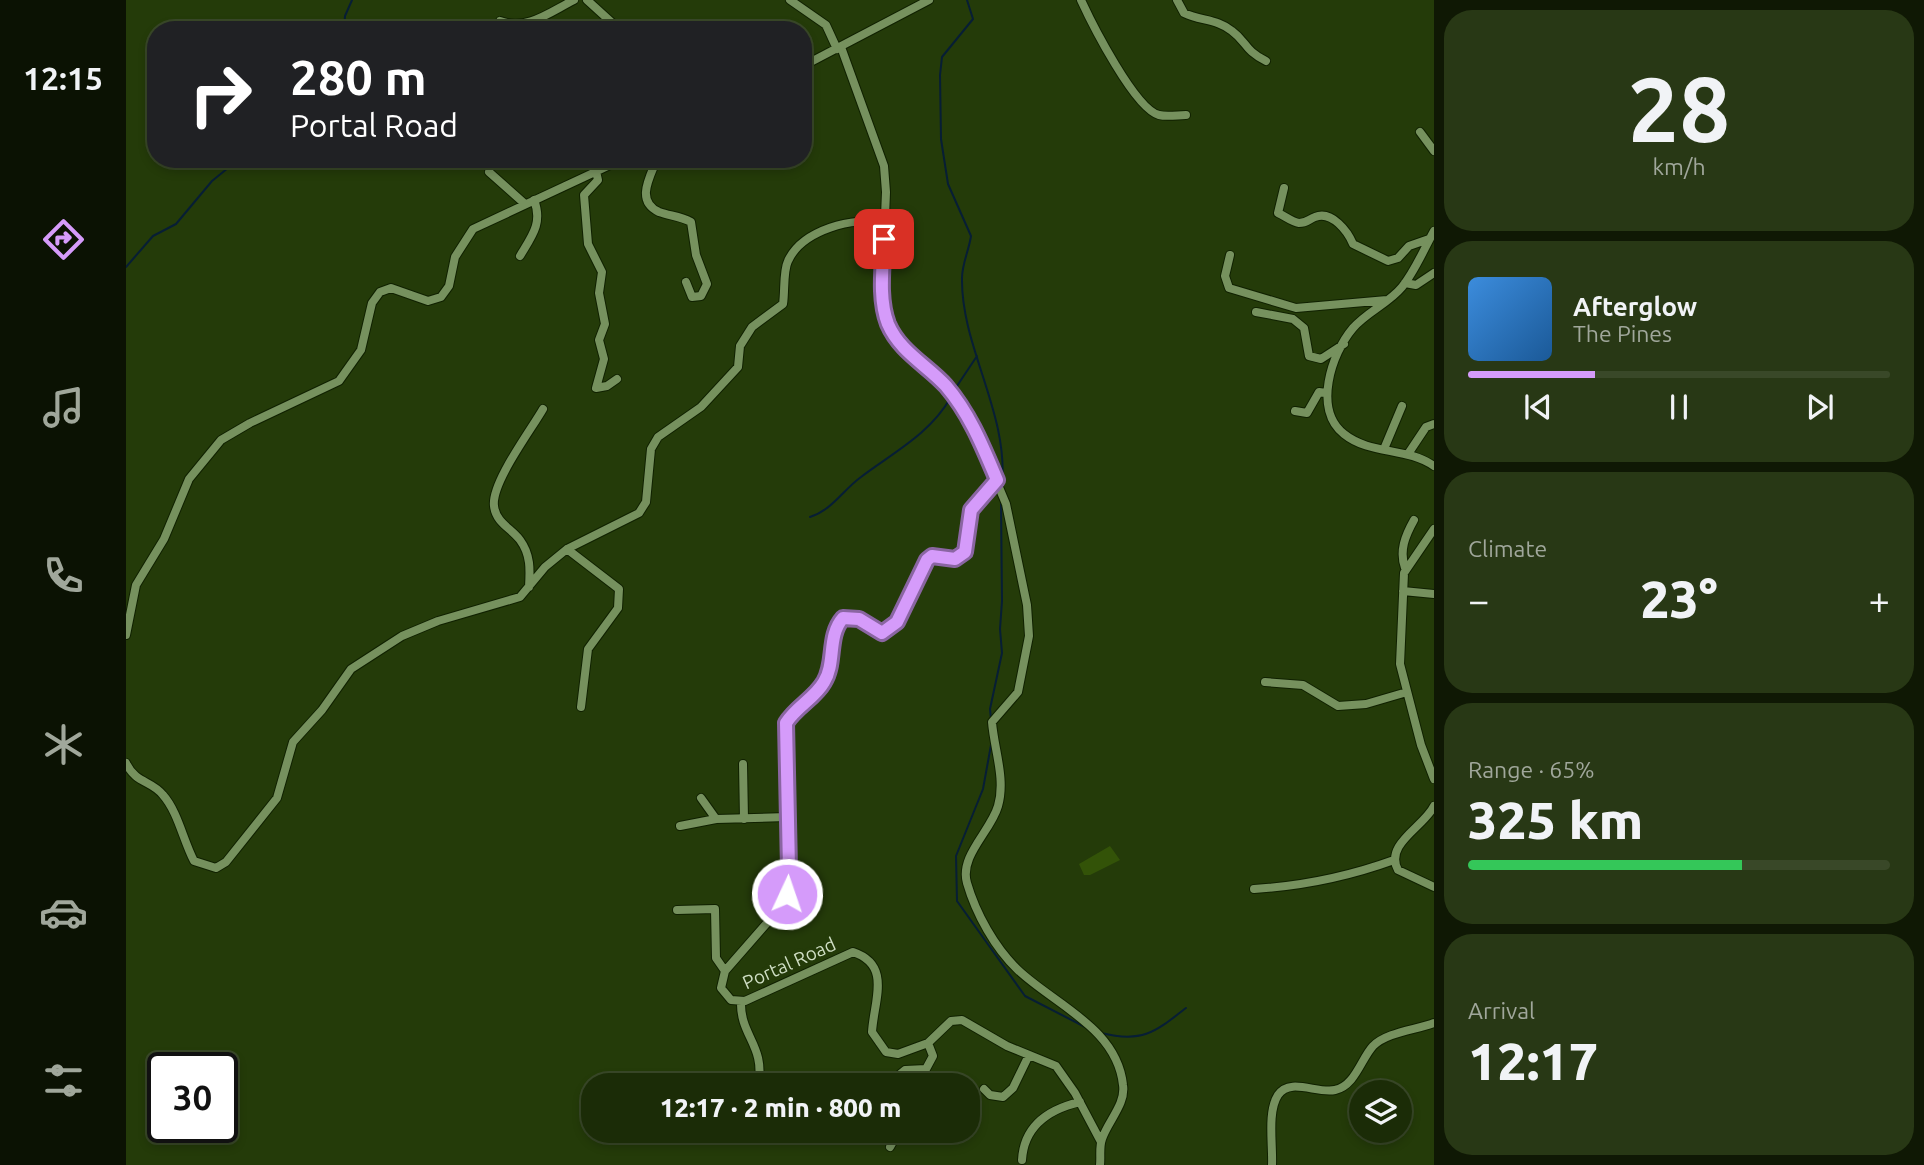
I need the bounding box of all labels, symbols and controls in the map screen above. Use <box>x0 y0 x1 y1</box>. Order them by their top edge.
icon: right <box>175 49 266 140</box>
text: 280 m <box>290 49 427 104</box>
text: 28 <box>1628 57 1730 159</box>
text: 12:15 <box>23 60 103 96</box>
text: Portal Road <box>290 107 458 143</box>
text: km/h <box>1652 154 1706 179</box>
pin <box>854 209 914 269</box>
icon: directions <box>39 215 88 264</box>
icon: arrive <box>865 220 903 258</box>
text: Afterglow <box>1573 292 1697 321</box>
text: The Pines <box>1573 321 1672 346</box>
icon: music <box>39 383 88 432</box>
icon: previous <box>1519 388 1557 426</box>
icon: pause <box>1660 388 1698 426</box>
icon: next <box>1801 388 1839 426</box>
text: Climate <box>1468 536 1547 561</box>
icon: phone <box>39 551 88 600</box>
text: 23° <box>1640 570 1718 628</box>
text: − <box>1468 579 1489 621</box>
text: + <box>1869 579 1890 621</box>
icon: climate <box>39 720 88 769</box>
text: Range · 65% <box>1468 757 1595 782</box>
text: 325 km <box>1468 791 1643 849</box>
position arrow <box>750 857 824 931</box>
icon: car <box>39 888 88 937</box>
street label: Portal Road <box>739 933 839 993</box>
text: Arrival <box>1468 998 1535 1023</box>
text: 12:17 <box>1468 1032 1598 1090</box>
speed limit sign: 30 <box>147 1052 238 1143</box>
icon: filters <box>39 1056 88 1105</box>
map controls <box>1349 1080 1412 1143</box>
button: layers <box>1349 1080 1412 1143</box>
text: 12:17 · 2 min · 800 m <box>660 1093 901 1122</box>

